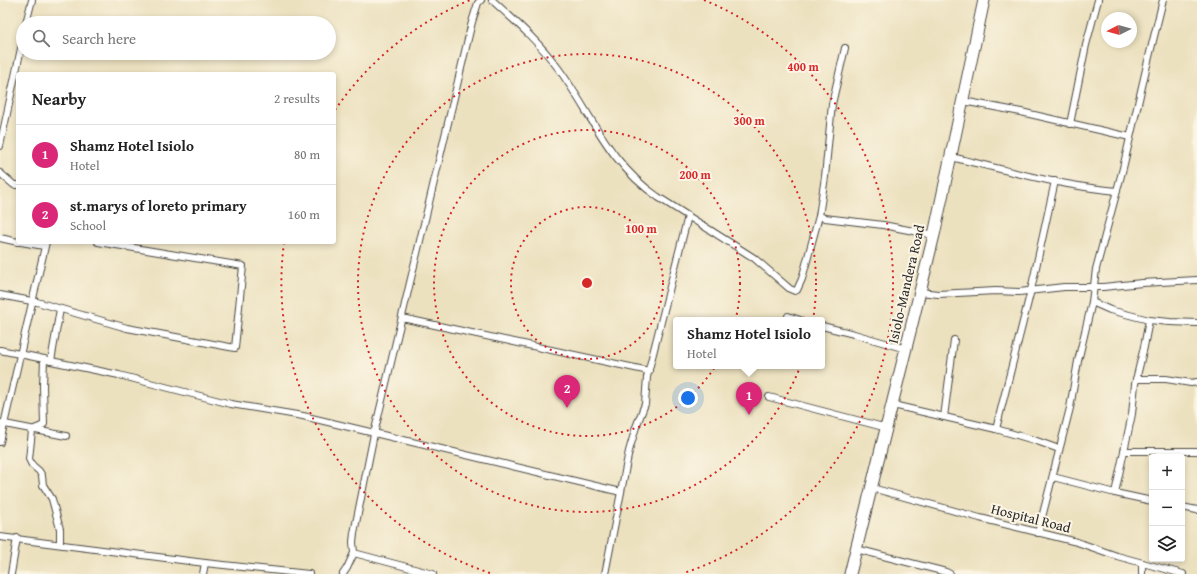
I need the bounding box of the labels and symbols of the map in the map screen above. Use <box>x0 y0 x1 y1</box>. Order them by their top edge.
north arrow <box>1101 12 1137 48</box>
text: 400 m <box>787 58 820 75</box>
text: 300 m <box>733 112 766 129</box>
text: 200 m <box>679 166 712 183</box>
text: 100 m <box>625 220 658 237</box>
street label: Isiolo-Mandera Road <box>883 222 930 345</box>
centre of rings <box>580 276 594 290</box>
pin: 2 <box>554 375 580 408</box>
pin: 1 <box>736 382 762 415</box>
your location <box>678 388 698 408</box>
street label: Hospital Road <box>989 498 1073 538</box>

